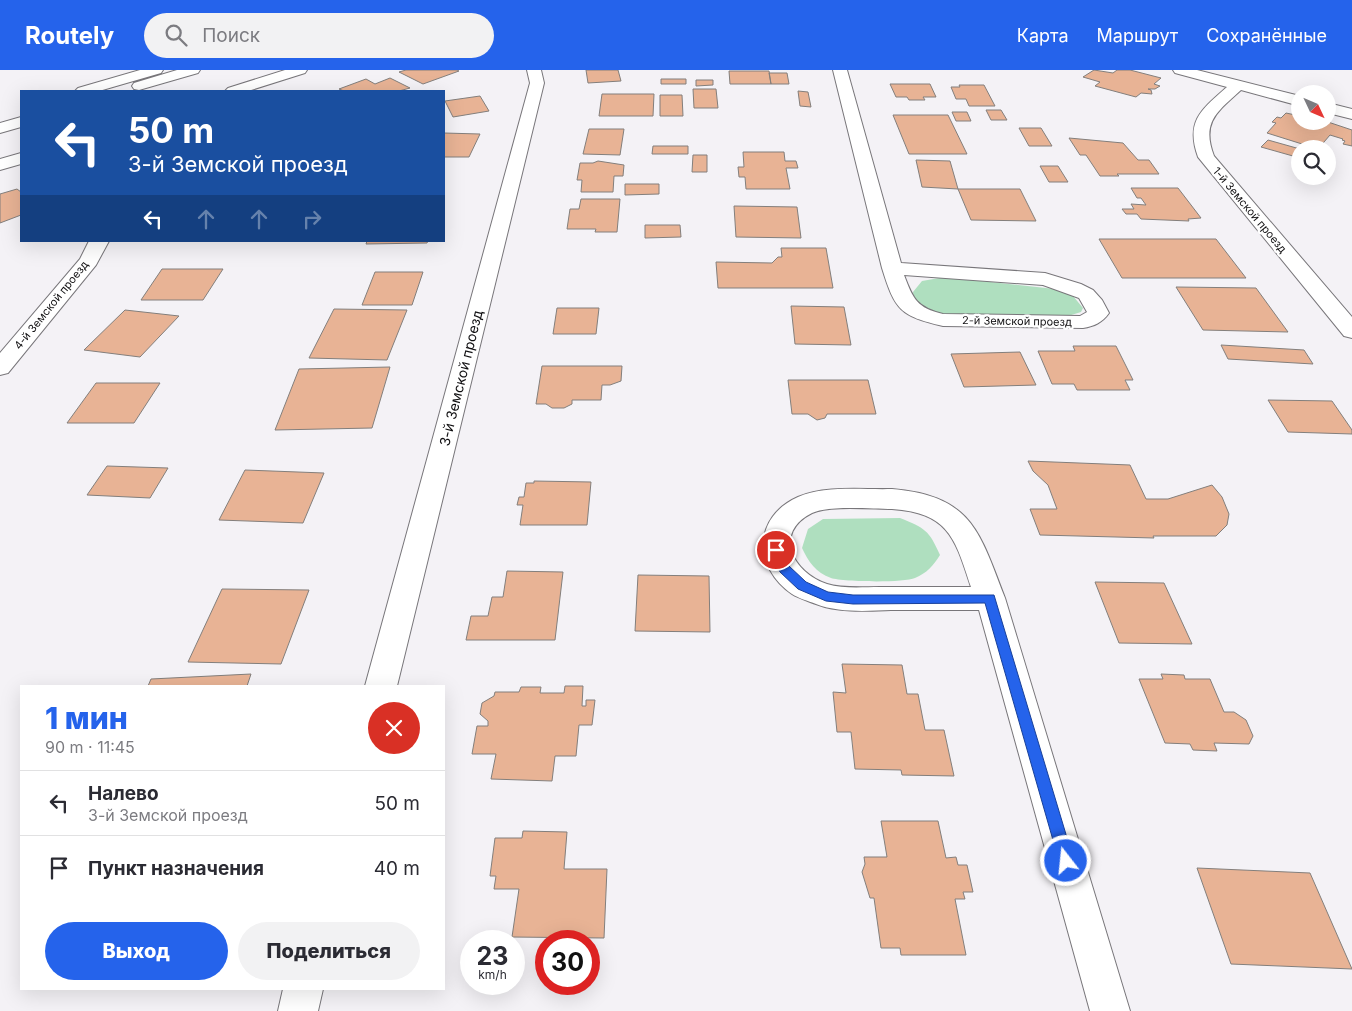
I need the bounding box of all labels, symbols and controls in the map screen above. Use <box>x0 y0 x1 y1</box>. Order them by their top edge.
search box <box>144 13 494 58</box>
text: Routely <box>25 21 114 50</box>
icon: search <box>162 21 190 49</box>
text: Поиск <box>202 24 260 47</box>
text: Карта <box>1017 25 1069 46</box>
text: Маршрут <box>1097 25 1178 46</box>
text: Сохранённые <box>1206 25 1327 46</box>
north arrow <box>1291 85 1336 130</box>
map controls <box>1291 85 1336 185</box>
text: 50 m <box>128 109 214 151</box>
icon: left <box>45 110 110 175</box>
button: search <box>1291 140 1336 185</box>
text: 3-й Земской проезд <box>128 151 348 177</box>
street label: 1-й Земской проезд <box>1210 164 1290 256</box>
icon: left <box>139 205 167 233</box>
icon: ahead <box>192 205 220 233</box>
icon: ahead <box>245 205 273 233</box>
icon: right <box>298 205 326 233</box>
street label: 4-й Земской проезд <box>11 258 91 352</box>
street label: 3-й Земской проезд <box>435 308 486 448</box>
street label: 2-й Земской проезд <box>962 313 1072 329</box>
pin <box>755 529 797 571</box>
icon: arrive <box>762 536 790 564</box>
text: 1 мин <box>45 700 128 736</box>
button: close <box>368 702 420 754</box>
text: 90 m · 11:45 <box>45 737 135 757</box>
text: Налево <box>88 782 159 805</box>
icon: left <box>45 789 73 817</box>
text: 50 m <box>374 792 420 815</box>
text: 3-й Земской проезд <box>88 805 248 825</box>
position arrow <box>1039 834 1091 886</box>
icon: arrive <box>45 854 73 882</box>
text: Пункт назначения <box>88 857 264 880</box>
text: 40 m <box>374 857 420 880</box>
button: Выход <box>45 922 228 980</box>
button: Поделиться <box>238 922 420 980</box>
speed limit sign: 30 <box>535 930 600 995</box>
text: 23 <box>477 941 508 971</box>
text: km/h <box>478 967 507 982</box>

